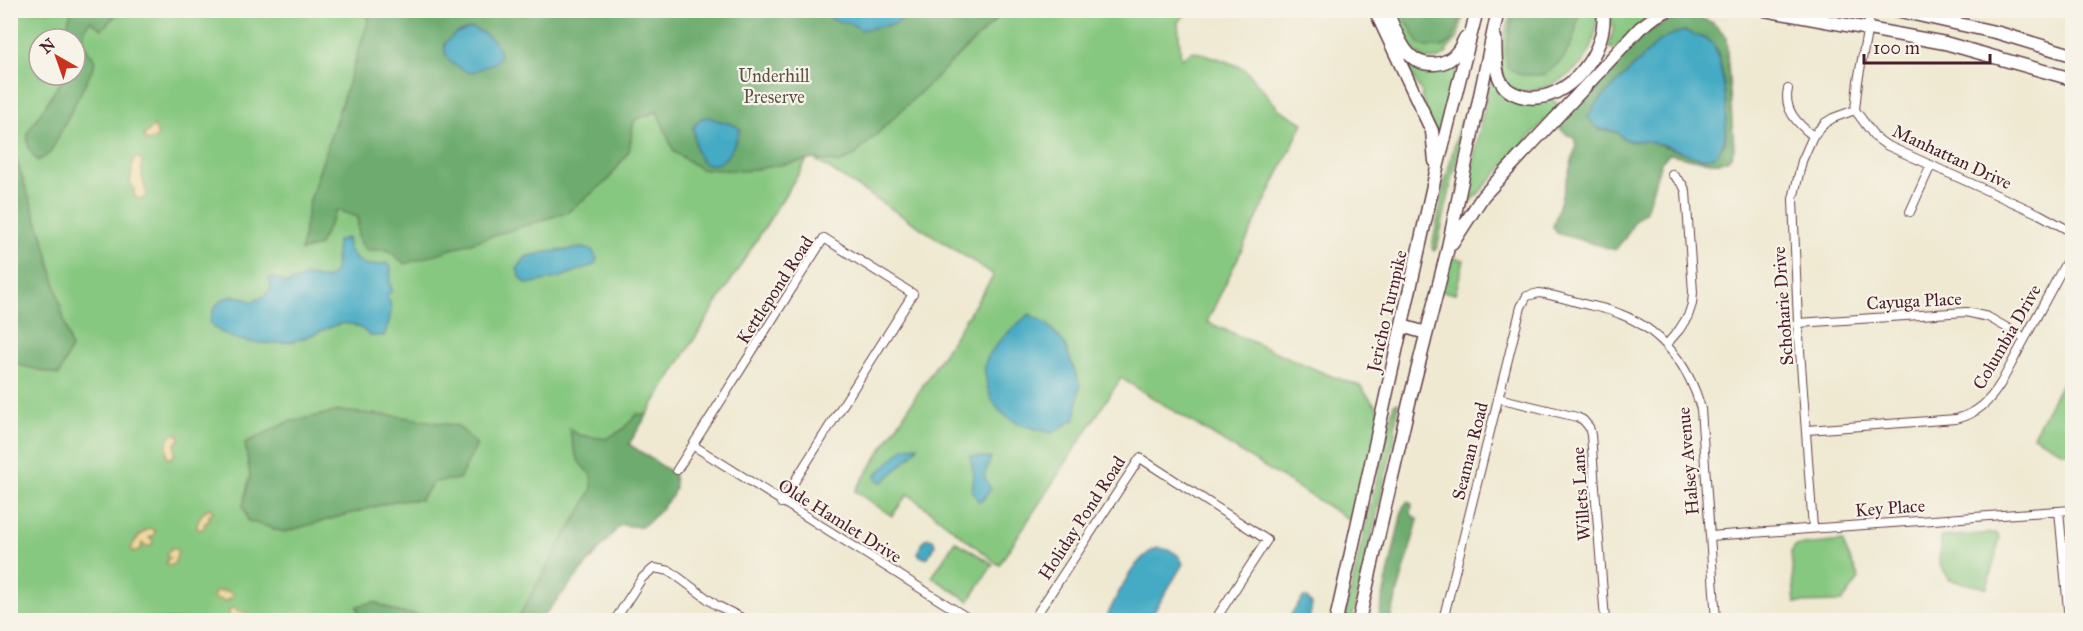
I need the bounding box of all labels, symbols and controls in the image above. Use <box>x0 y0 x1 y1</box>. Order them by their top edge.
north arrow <box>27 27 87 87</box>
scale bar <box>1864 27 1990 65</box>
text: N <box>36 34 59 58</box>
text: 100 m <box>1873 37 1920 59</box>
park label: Underhill Preserve <box>738 65 810 108</box>
street label: Manhattan Drive <box>1889 120 2015 194</box>
street label: Kettlepond Road <box>732 232 818 348</box>
street label: Schoharie Drive <box>1768 246 1798 366</box>
street label: Jericho Turnpike <box>1362 248 1413 376</box>
street label: Columbia Drive <box>1968 281 2046 393</box>
street label: Cayuga Place <box>1866 288 1962 315</box>
street label: Seaman Road <box>1447 400 1493 502</box>
street label: Halsey Avenue <box>1672 406 1704 516</box>
street label: Willets Lane <box>1567 446 1595 542</box>
street label: Holiday Pond Road <box>1034 452 1130 584</box>
street label: Olde Hamlet Drive <box>774 474 906 568</box>
street label: Key Place <box>1854 495 1926 521</box>

